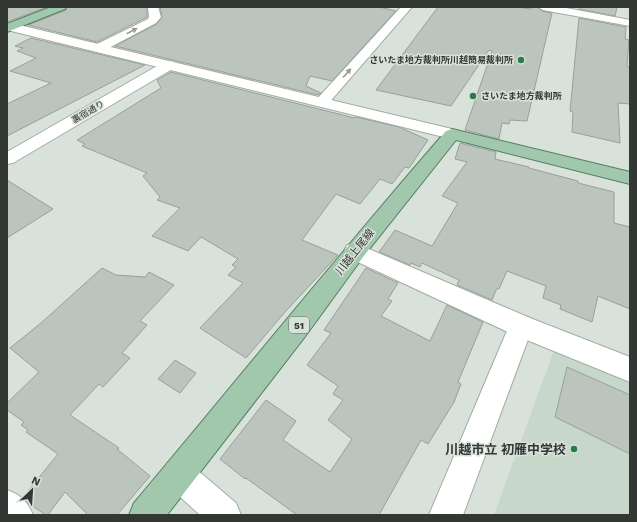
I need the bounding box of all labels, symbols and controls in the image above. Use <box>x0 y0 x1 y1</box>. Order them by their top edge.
one-way arrow <box>127 28 138 34</box>
place label: さいたま地方裁判所川越簡易裁判所 <box>369 54 513 65</box>
marker: さいたま地方裁判所川越簡易裁判所 <box>516 55 526 65</box>
one-way arrow <box>343 68 352 78</box>
place label: さいたま地方裁判所 <box>481 90 562 101</box>
marker: さいたま地方裁判所 <box>468 91 478 101</box>
street label: 裏宿通り <box>70 99 106 125</box>
street label: 川越上尾線 <box>333 226 377 278</box>
road number: 51 <box>289 317 309 333</box>
place label: 川越市立 初雁中学校 <box>445 442 566 457</box>
marker: 川越市立 初雁中学校 <box>569 444 579 454</box>
north arrow <box>12 470 52 510</box>
text: N <box>30 474 42 489</box>

